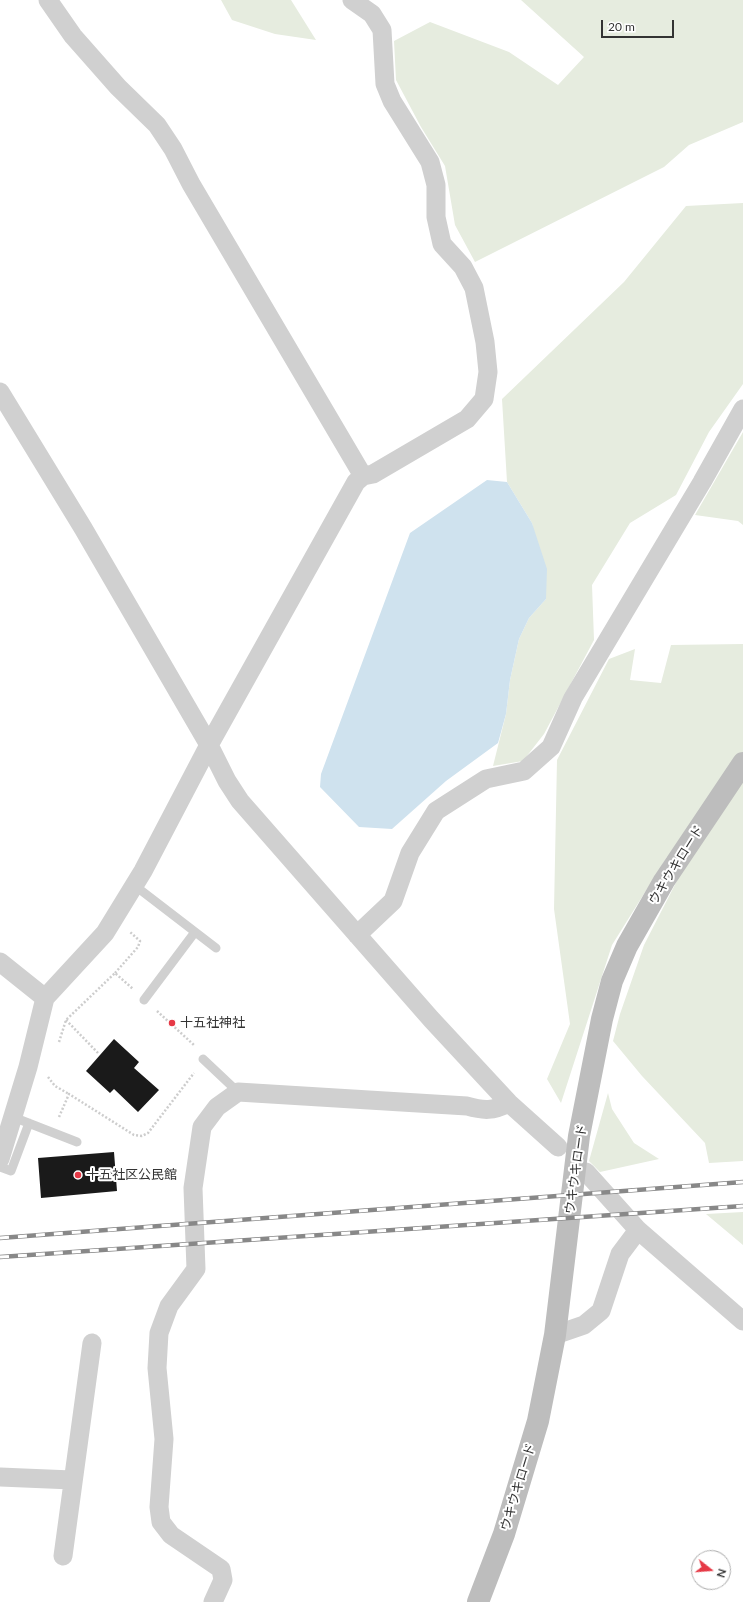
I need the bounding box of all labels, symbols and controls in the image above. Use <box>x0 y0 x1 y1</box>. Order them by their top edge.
scale bar <box>603 12 676 38</box>
text: 20 m <box>608 19 635 34</box>
street label: ウキウキロード <box>645 822 707 908</box>
place label: 十五社神社 <box>180 1015 245 1031</box>
marker: 十五社神社 <box>167 1018 177 1028</box>
street label: ウキウキロード <box>562 1123 590 1215</box>
place label: 十五社区公民館 <box>86 1167 177 1183</box>
marker: 十五社区公民館 <box>73 1170 83 1180</box>
street label: ウキウキロード <box>497 1441 539 1533</box>
north arrow <box>691 1550 731 1590</box>
text: N <box>715 1567 729 1579</box>

